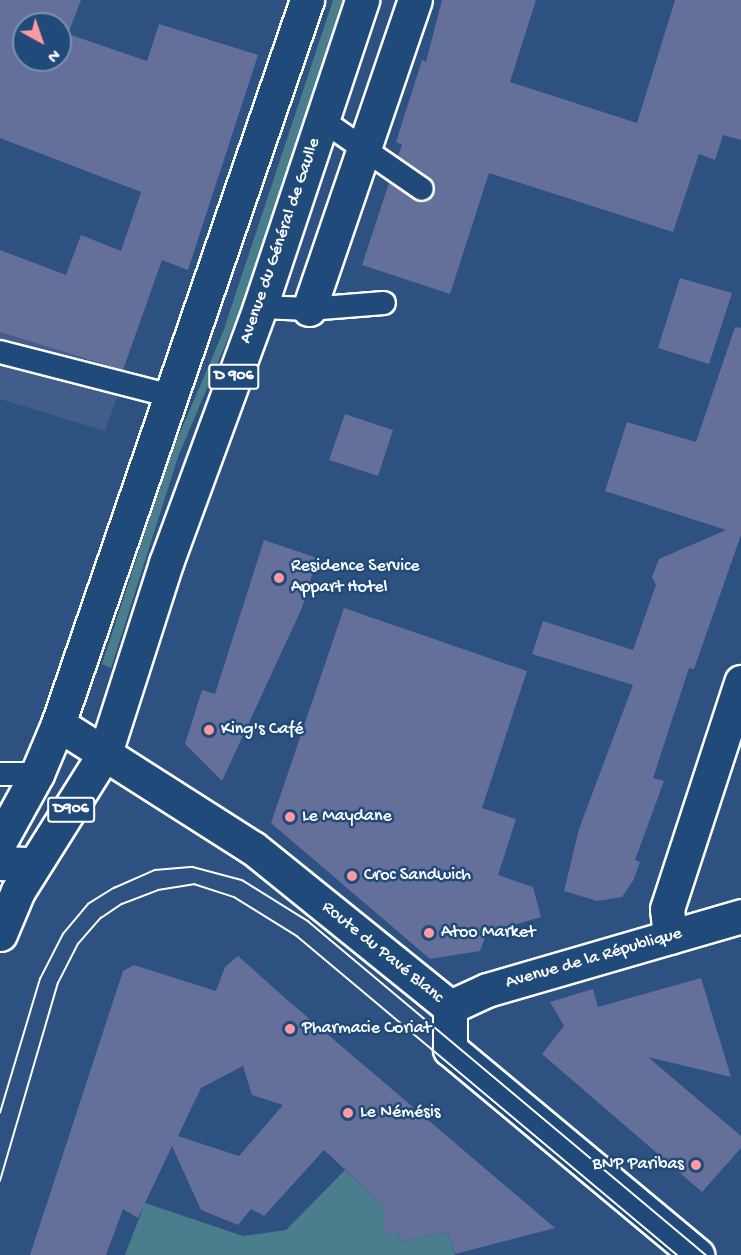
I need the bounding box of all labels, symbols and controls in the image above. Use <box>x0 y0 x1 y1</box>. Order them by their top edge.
north arrow <box>12 12 72 72</box>
text: N <box>43 44 63 65</box>
street label: Avenue du Général de Gaulle <box>236 135 326 347</box>
road number: D 906 <box>207 364 261 390</box>
place label: Residence Service Appart Hotel <box>291 557 420 600</box>
marker: Residence Service Appart Hotel <box>272 571 286 585</box>
place label: King's Café <box>221 719 304 741</box>
marker: King's Café <box>202 723 216 737</box>
road number: D906 <box>47 797 95 823</box>
place label: Le Maydane <box>302 806 392 828</box>
marker: Le Maydane <box>283 810 297 824</box>
place label: Croc Sandwich <box>364 865 471 887</box>
marker: Croc Sandwich <box>345 869 359 883</box>
street label: Route du Pavé Blanc <box>317 897 447 1009</box>
place label: Atoo Market <box>441 922 535 944</box>
street label: Avenue de la République <box>503 923 685 995</box>
marker: Atoo Market <box>422 926 436 940</box>
place label: Pharmacie Coriat <box>302 1018 431 1040</box>
marker: Pharmacie Coriat <box>283 1022 297 1036</box>
place label: Le Némésis <box>360 1102 440 1124</box>
marker: Le Némésis <box>341 1106 355 1120</box>
place label: BNP Paribas <box>593 1154 684 1176</box>
marker: BNP Paribas <box>689 1158 703 1172</box>

